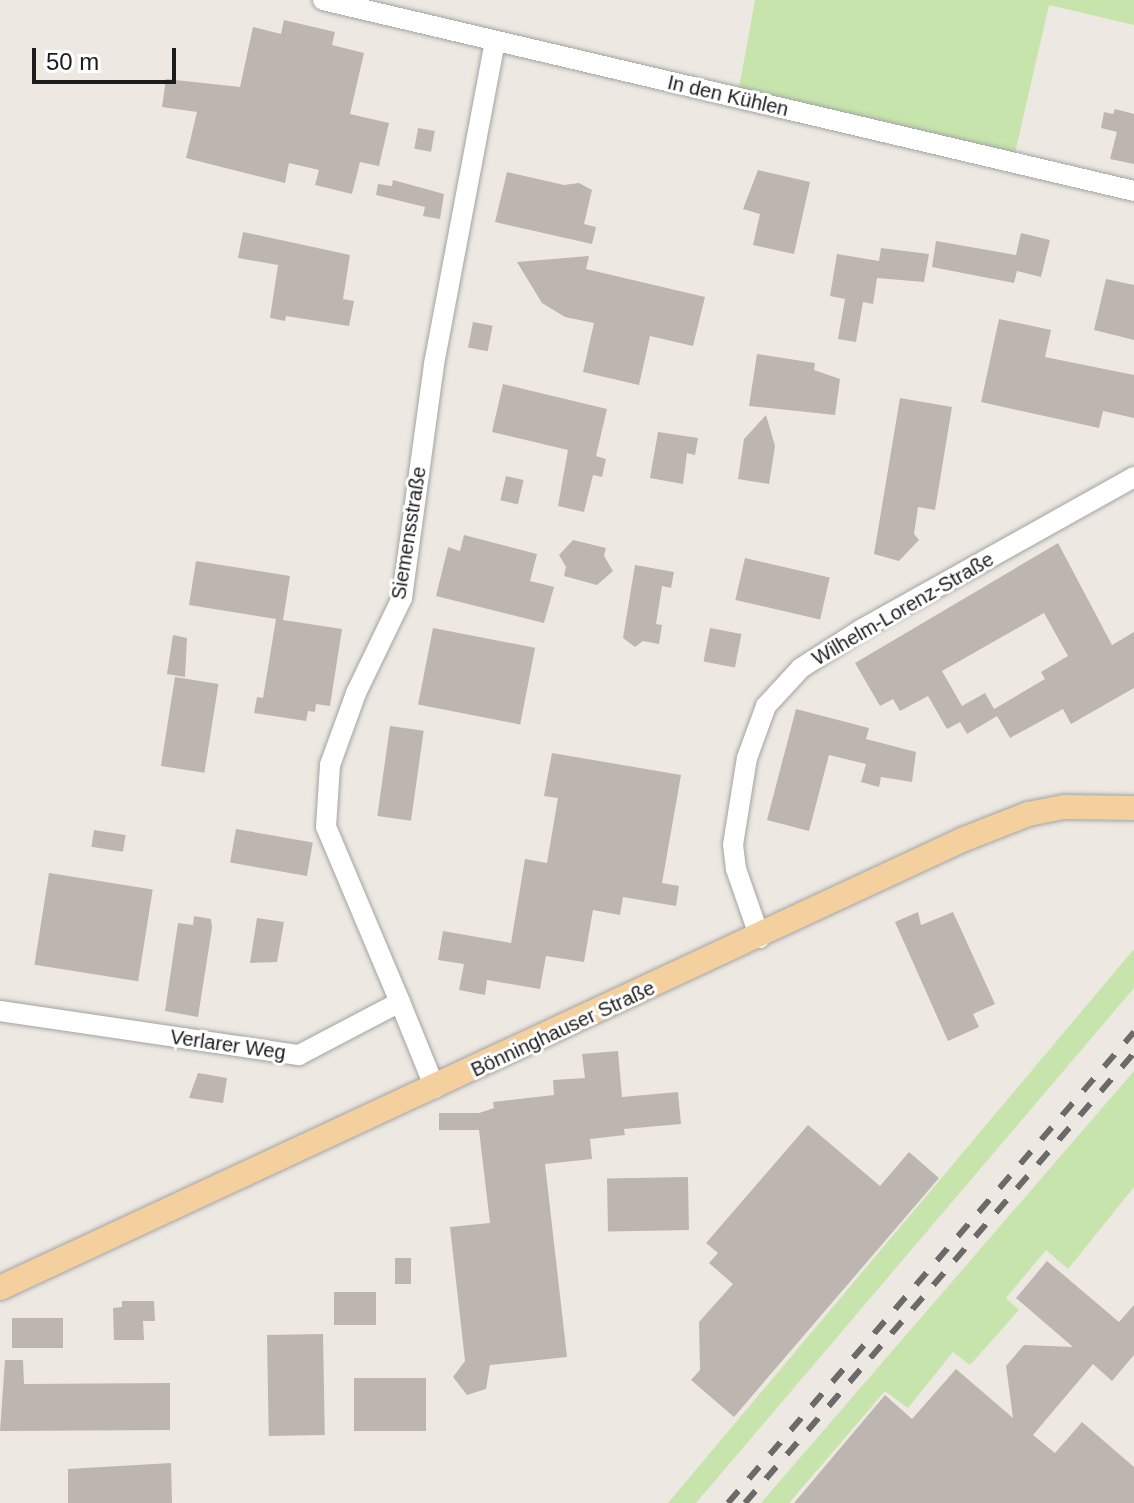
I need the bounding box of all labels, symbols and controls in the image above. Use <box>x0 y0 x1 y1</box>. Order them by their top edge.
scale bar <box>36 32 180 82</box>
text: 50 m <box>46 48 99 75</box>
street label: In den Kühlen <box>665 70 791 122</box>
street label: Siemensstraße <box>387 465 431 601</box>
street label: Wilhelm-Lorenz-Straße <box>808 547 998 671</box>
street label: Bönninghauser Straße <box>467 976 659 1082</box>
street label: Verlarer Weg <box>169 1025 287 1065</box>

